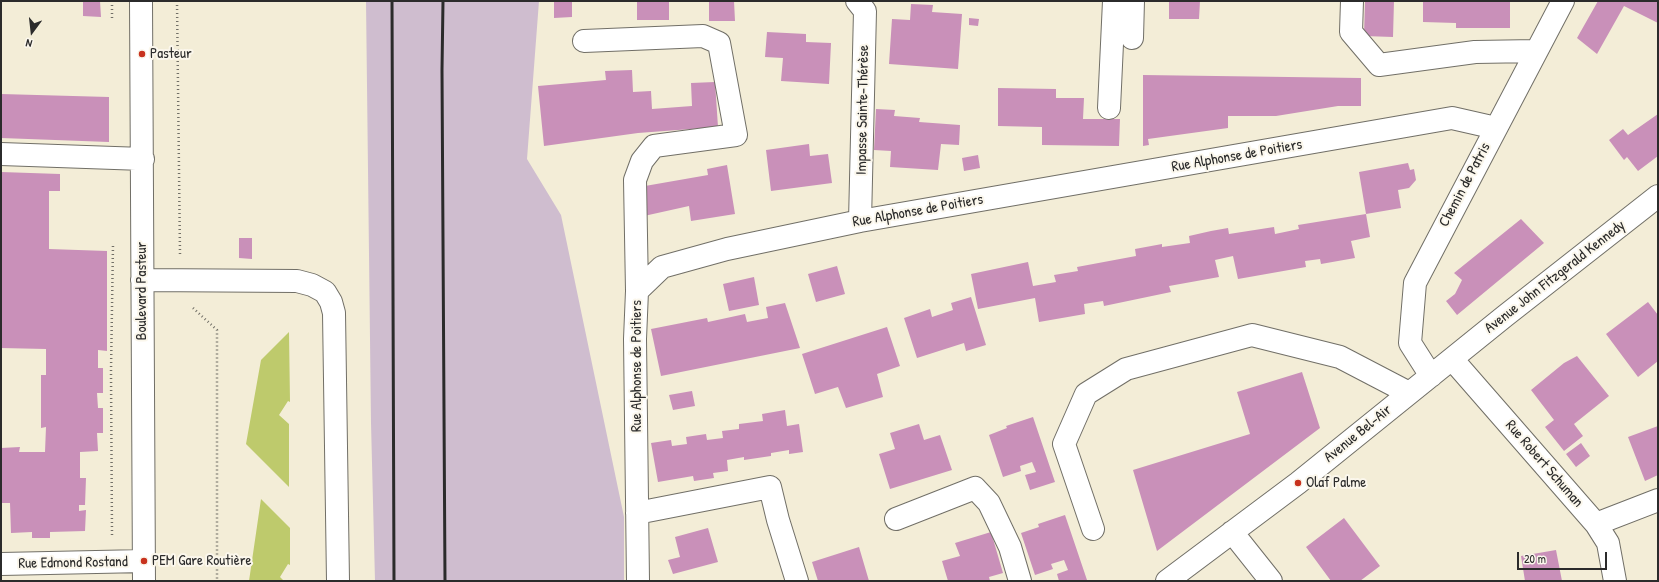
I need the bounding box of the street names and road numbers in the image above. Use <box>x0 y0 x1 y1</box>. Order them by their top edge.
street label: Impasse Sainte-Thérèse <box>853 45 873 175</box>
street label: Rue Alphonse de Poitiers <box>1170 136 1304 176</box>
street label: Chemin de Patris <box>1435 140 1495 230</box>
street label: Rue Alphonse de Poitiers <box>851 191 985 231</box>
street label: Avenue John Fitzgerald Kennedy <box>1481 217 1629 337</box>
street label: Boulevard Pasteur <box>133 242 151 340</box>
street label: Rue Alphonse de Poitiers <box>628 300 646 432</box>
street label: Avenue Bel-Air <box>1321 401 1395 467</box>
street label: Rue Robert Schuman <box>1501 417 1587 511</box>
street label: Rue Edmond Rostand <box>18 553 128 573</box>

